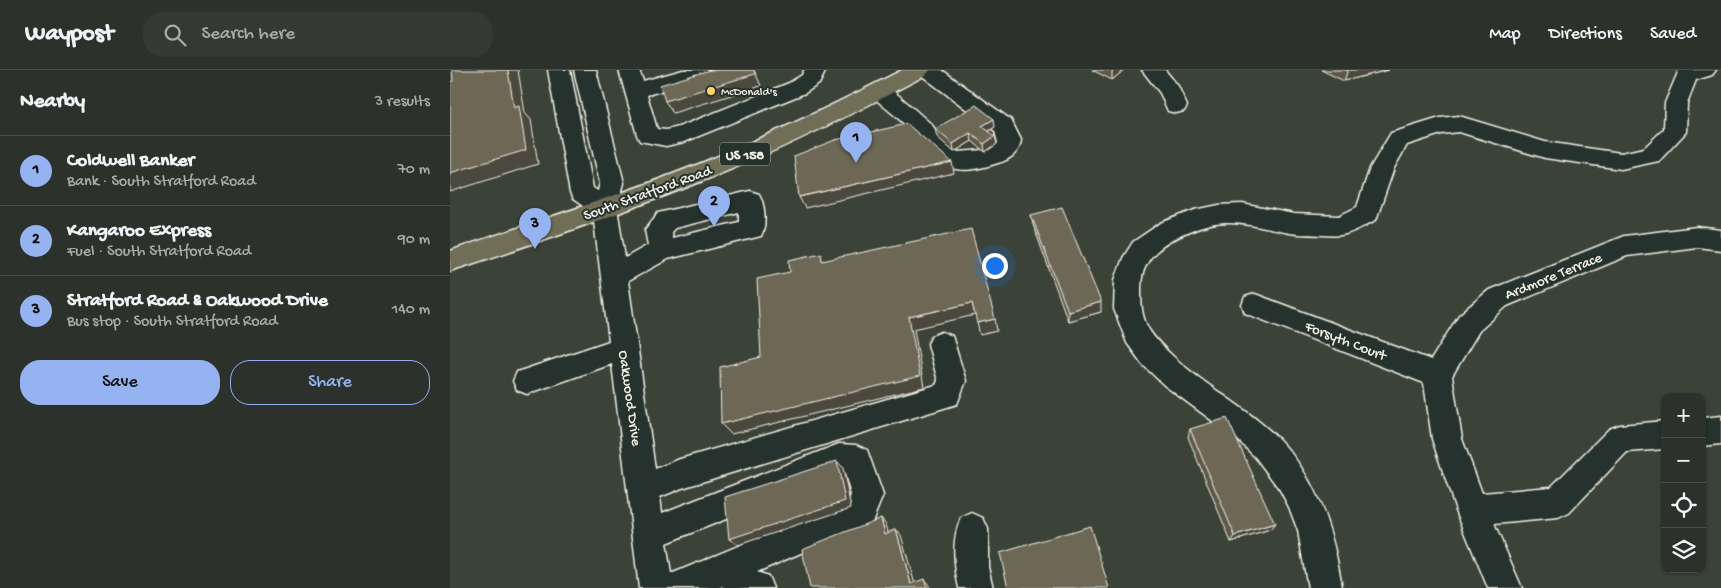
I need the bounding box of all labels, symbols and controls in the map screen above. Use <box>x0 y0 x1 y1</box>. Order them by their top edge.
search box <box>143 12 493 57</box>
text: Waypost <box>25 20 113 49</box>
icon: search <box>161 21 189 49</box>
text: Search here <box>201 23 295 46</box>
text: Map <box>1489 24 1521 45</box>
text: Directions <box>1549 24 1622 45</box>
text: Saved <box>1650 24 1696 45</box>
marker: McDonald's <box>705 85 717 97</box>
place label: McDonald's <box>721 86 778 100</box>
text: Nearby <box>20 90 85 115</box>
text: 3 results <box>375 93 430 112</box>
pin: 1 <box>840 122 872 163</box>
road number: US 158 <box>720 142 770 166</box>
text: Coldwell Banker <box>67 150 194 173</box>
text: 1 <box>33 161 39 180</box>
text: 70 m <box>397 161 430 180</box>
street label: South Stratford Road <box>581 162 715 225</box>
text: Bank · South Stratford Road <box>67 173 256 192</box>
pin: 2 <box>698 186 730 227</box>
pin: 3 <box>519 208 551 249</box>
text: Kangaroo Express <box>67 220 211 243</box>
text: 2 <box>32 231 40 250</box>
text: 90 m <box>398 231 430 250</box>
text: Fuel · South Stratford Road <box>67 243 251 262</box>
street label: Ardmore Terrace <box>1502 249 1605 305</box>
your location <box>982 253 1008 279</box>
text: Stratford Road & Oakwood Drive <box>67 290 328 313</box>
text: 3 <box>32 301 40 320</box>
text: 140 m <box>392 301 430 320</box>
text: Bus stop · South Stratford Road <box>67 313 278 332</box>
street label: Forsyth Court <box>1301 318 1390 366</box>
street label: Oakwood Drive <box>613 349 645 447</box>
button: Save <box>20 360 220 405</box>
button: Share <box>230 360 430 405</box>
map controls <box>1661 393 1706 573</box>
button: + <box>1661 393 1706 438</box>
button: − <box>1661 438 1706 483</box>
button: locate <box>1661 483 1706 528</box>
button: layers <box>1661 528 1706 573</box>

